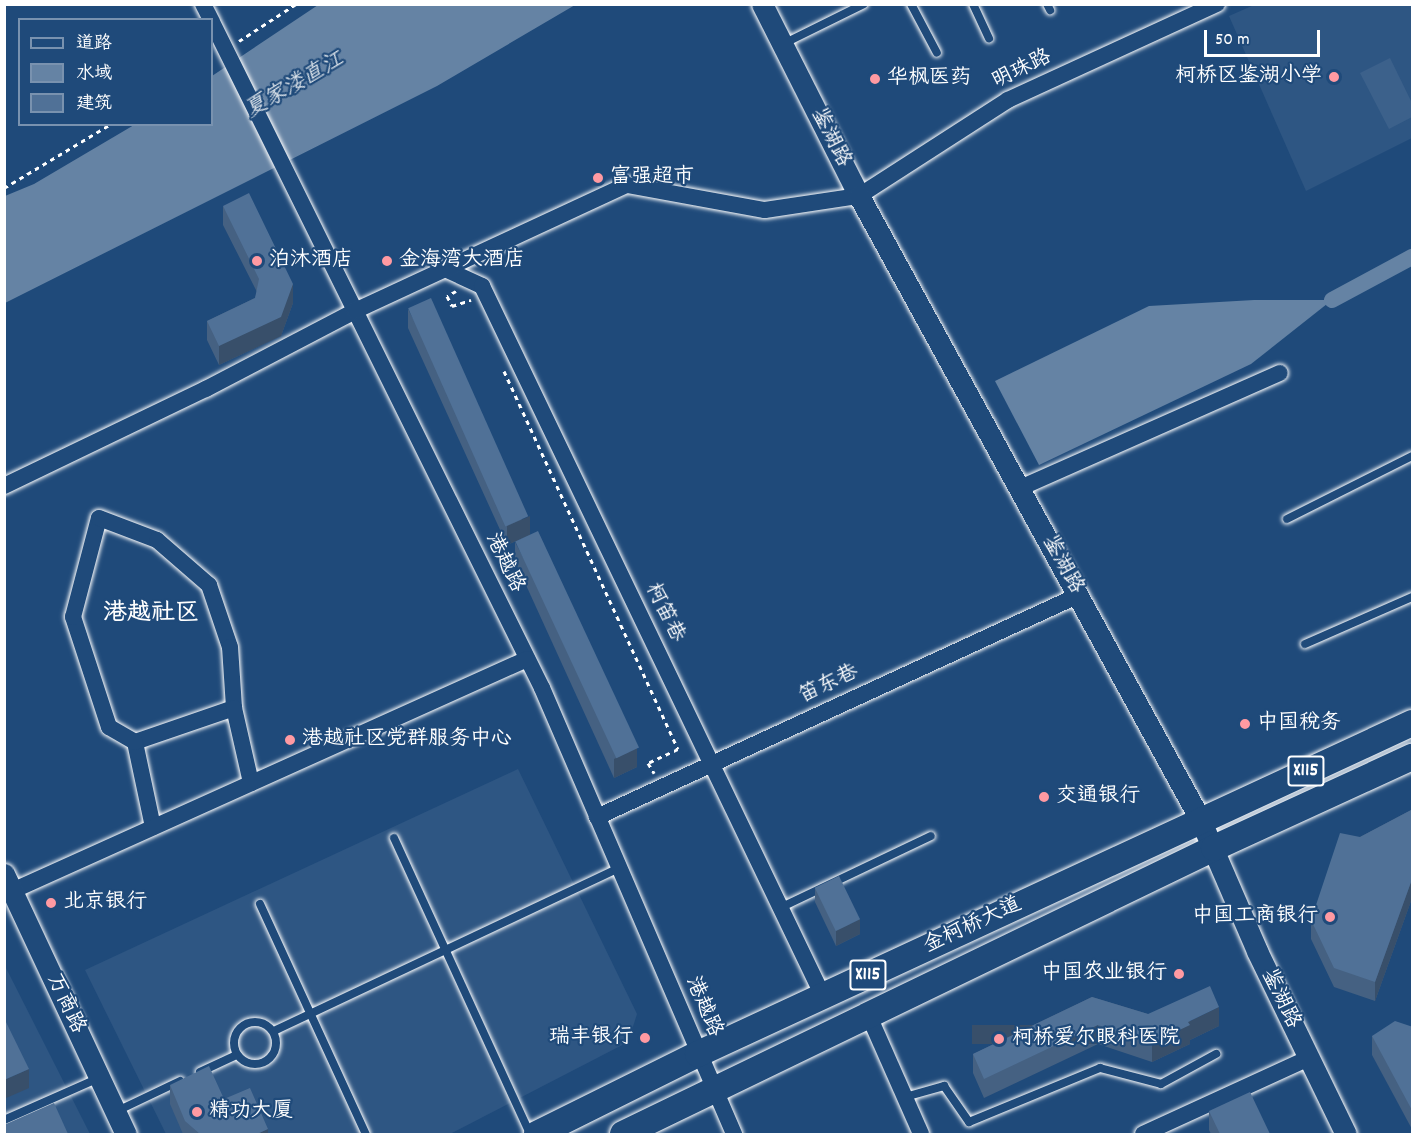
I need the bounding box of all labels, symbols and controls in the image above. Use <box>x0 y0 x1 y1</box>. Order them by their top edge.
legend <box>18 18 213 126</box>
scale bar <box>1207 18 1322 56</box>
text: 50 m <box>1215 28 1250 53</box>
text: 道路 <box>76 32 112 57</box>
street label: 明珠路 <box>988 45 1056 95</box>
water label: 夏家溇直江 <box>241 47 349 125</box>
text: 水域 <box>76 62 112 87</box>
place label: 柯桥区鉴湖小学 <box>1175 64 1322 90</box>
place label: 华枫医药 <box>887 66 971 92</box>
marker: 柯桥区鉴湖小学 <box>1327 70 1341 84</box>
marker: 华枫医药 <box>868 72 882 86</box>
text: 建筑 <box>76 92 112 117</box>
street label: 鉴湖路 <box>804 104 856 172</box>
place label: 富强超市 <box>610 165 694 191</box>
marker: 富强超市 <box>591 171 605 185</box>
place label: 泊沐酒店 <box>269 248 353 274</box>
place label: 金海湾大酒店 <box>399 248 525 274</box>
marker: 泊沐酒店 <box>250 254 264 268</box>
marker: 金海湾大酒店 <box>380 254 394 268</box>
street label: 港越路 <box>479 529 529 597</box>
street label: 鉴湖路 <box>1036 531 1088 599</box>
street label: 柯笛巷 <box>639 579 689 647</box>
district label: 港越社区 <box>103 601 199 629</box>
street label: 笛东巷 <box>795 660 863 710</box>
place label: 中国税务 <box>1257 711 1341 737</box>
marker: 中国税务 <box>1238 717 1252 731</box>
place label: 港越社区党群服务中心 <box>302 727 512 753</box>
marker: 港越社区党群服务中心 <box>283 733 297 747</box>
road number: X115 <box>1286 754 1326 788</box>
place label: 交通银行 <box>1056 784 1140 810</box>
marker: 交通银行 <box>1037 790 1051 804</box>
place label: 北京银行 <box>63 890 147 916</box>
street label: 金柯桥大道 <box>920 892 1026 960</box>
marker: 北京银行 <box>44 896 58 910</box>
place label: 中国工商银行 <box>1192 904 1318 930</box>
marker: 中国工商银行 <box>1323 910 1337 924</box>
road number: X115 <box>848 958 888 992</box>
place label: 中国农业银行 <box>1041 961 1167 987</box>
street label: 鉴湖路 <box>1255 965 1305 1033</box>
marker: 中国农业银行 <box>1172 967 1186 981</box>
street label: 万商路 <box>40 970 90 1038</box>
street label: 港越路 <box>679 973 727 1041</box>
place label: 瑞丰银行 <box>549 1025 633 1051</box>
place label: 柯桥爱尔眼科医院 <box>1012 1026 1180 1052</box>
marker: 柯桥爱尔眼科医院 <box>990 1030 1008 1048</box>
marker: 瑞丰银行 <box>638 1031 652 1045</box>
place label: 精功大厦 <box>209 1099 293 1125</box>
marker: 精功大厦 <box>190 1105 204 1119</box>

